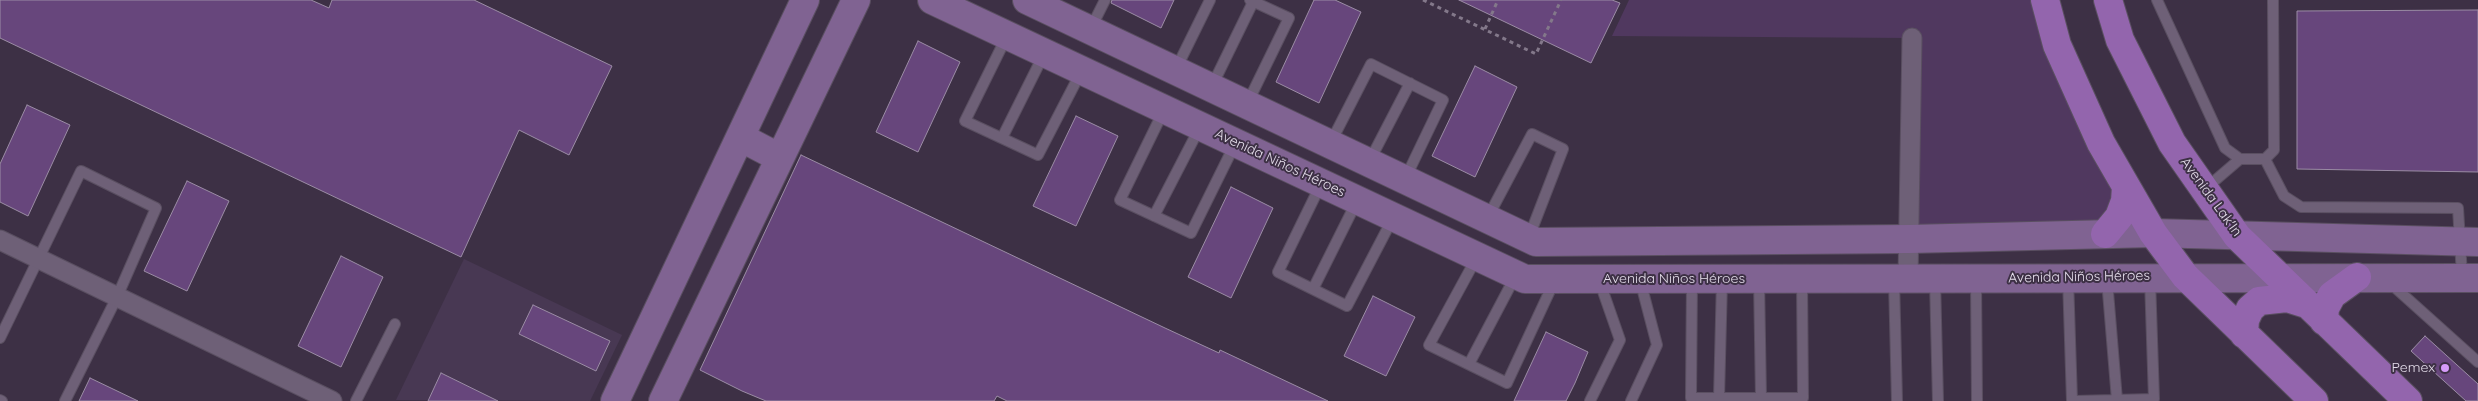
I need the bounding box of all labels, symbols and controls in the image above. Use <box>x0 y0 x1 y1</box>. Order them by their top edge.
street label: Avenida Niños Héroes <box>1212 125 1348 201</box>
street label: Avenida Lak'In <box>2177 154 2245 240</box>
street label: Avenida Niños Héroes <box>2008 267 2150 287</box>
street label: Avenida Niños Héroes <box>1603 271 1745 287</box>
place label: Pemex <box>2392 360 2435 376</box>
marker: Pemex <box>2439 362 2451 374</box>

